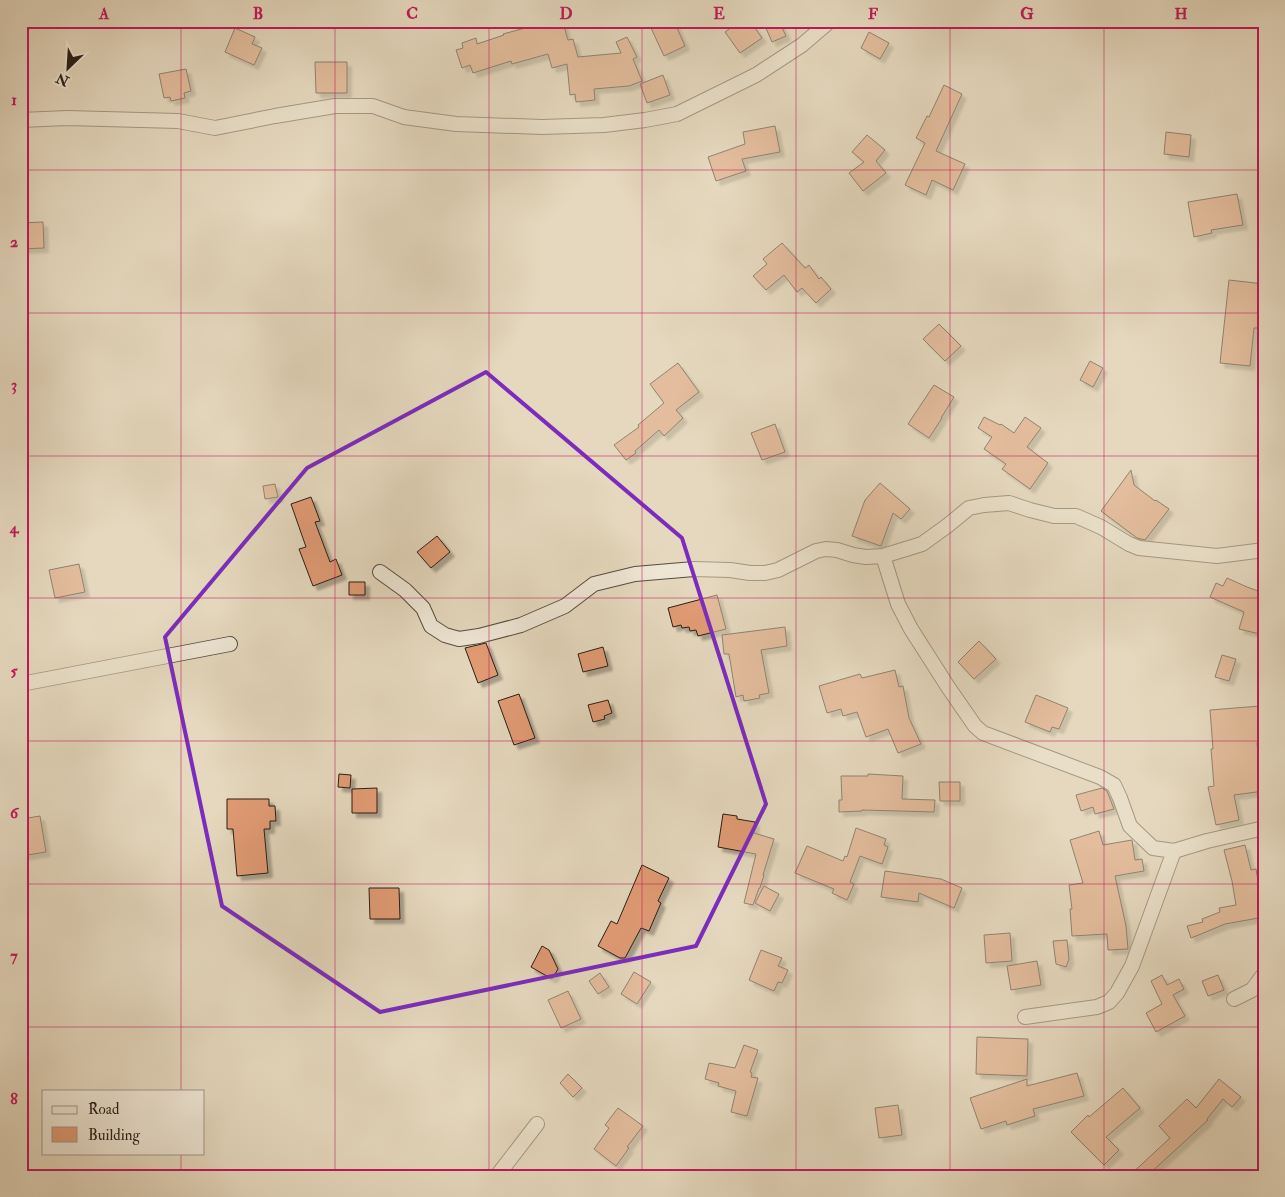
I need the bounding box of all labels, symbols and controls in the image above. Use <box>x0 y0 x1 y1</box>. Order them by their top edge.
text: A <box>98 4 110 24</box>
text: B <box>253 4 263 24</box>
text: C <box>406 4 418 24</box>
text: D <box>559 4 573 24</box>
text: E <box>713 4 725 24</box>
text: F <box>868 4 878 24</box>
text: G <box>1020 4 1034 24</box>
text: H <box>1174 4 1188 24</box>
north arrow <box>42 42 92 92</box>
text: N <box>53 69 73 90</box>
text: 1 <box>11 90 17 110</box>
text: 2 <box>10 232 18 252</box>
text: 3 <box>11 375 17 395</box>
text: 4 <box>9 518 20 538</box>
text: 5 <box>10 661 18 681</box>
text: 6 <box>10 803 20 823</box>
text: 7 <box>10 946 18 966</box>
text: 8 <box>10 1089 18 1109</box>
legend <box>42 1090 205 1154</box>
text: Road <box>88 1100 120 1119</box>
text: Building <box>88 1126 140 1145</box>

